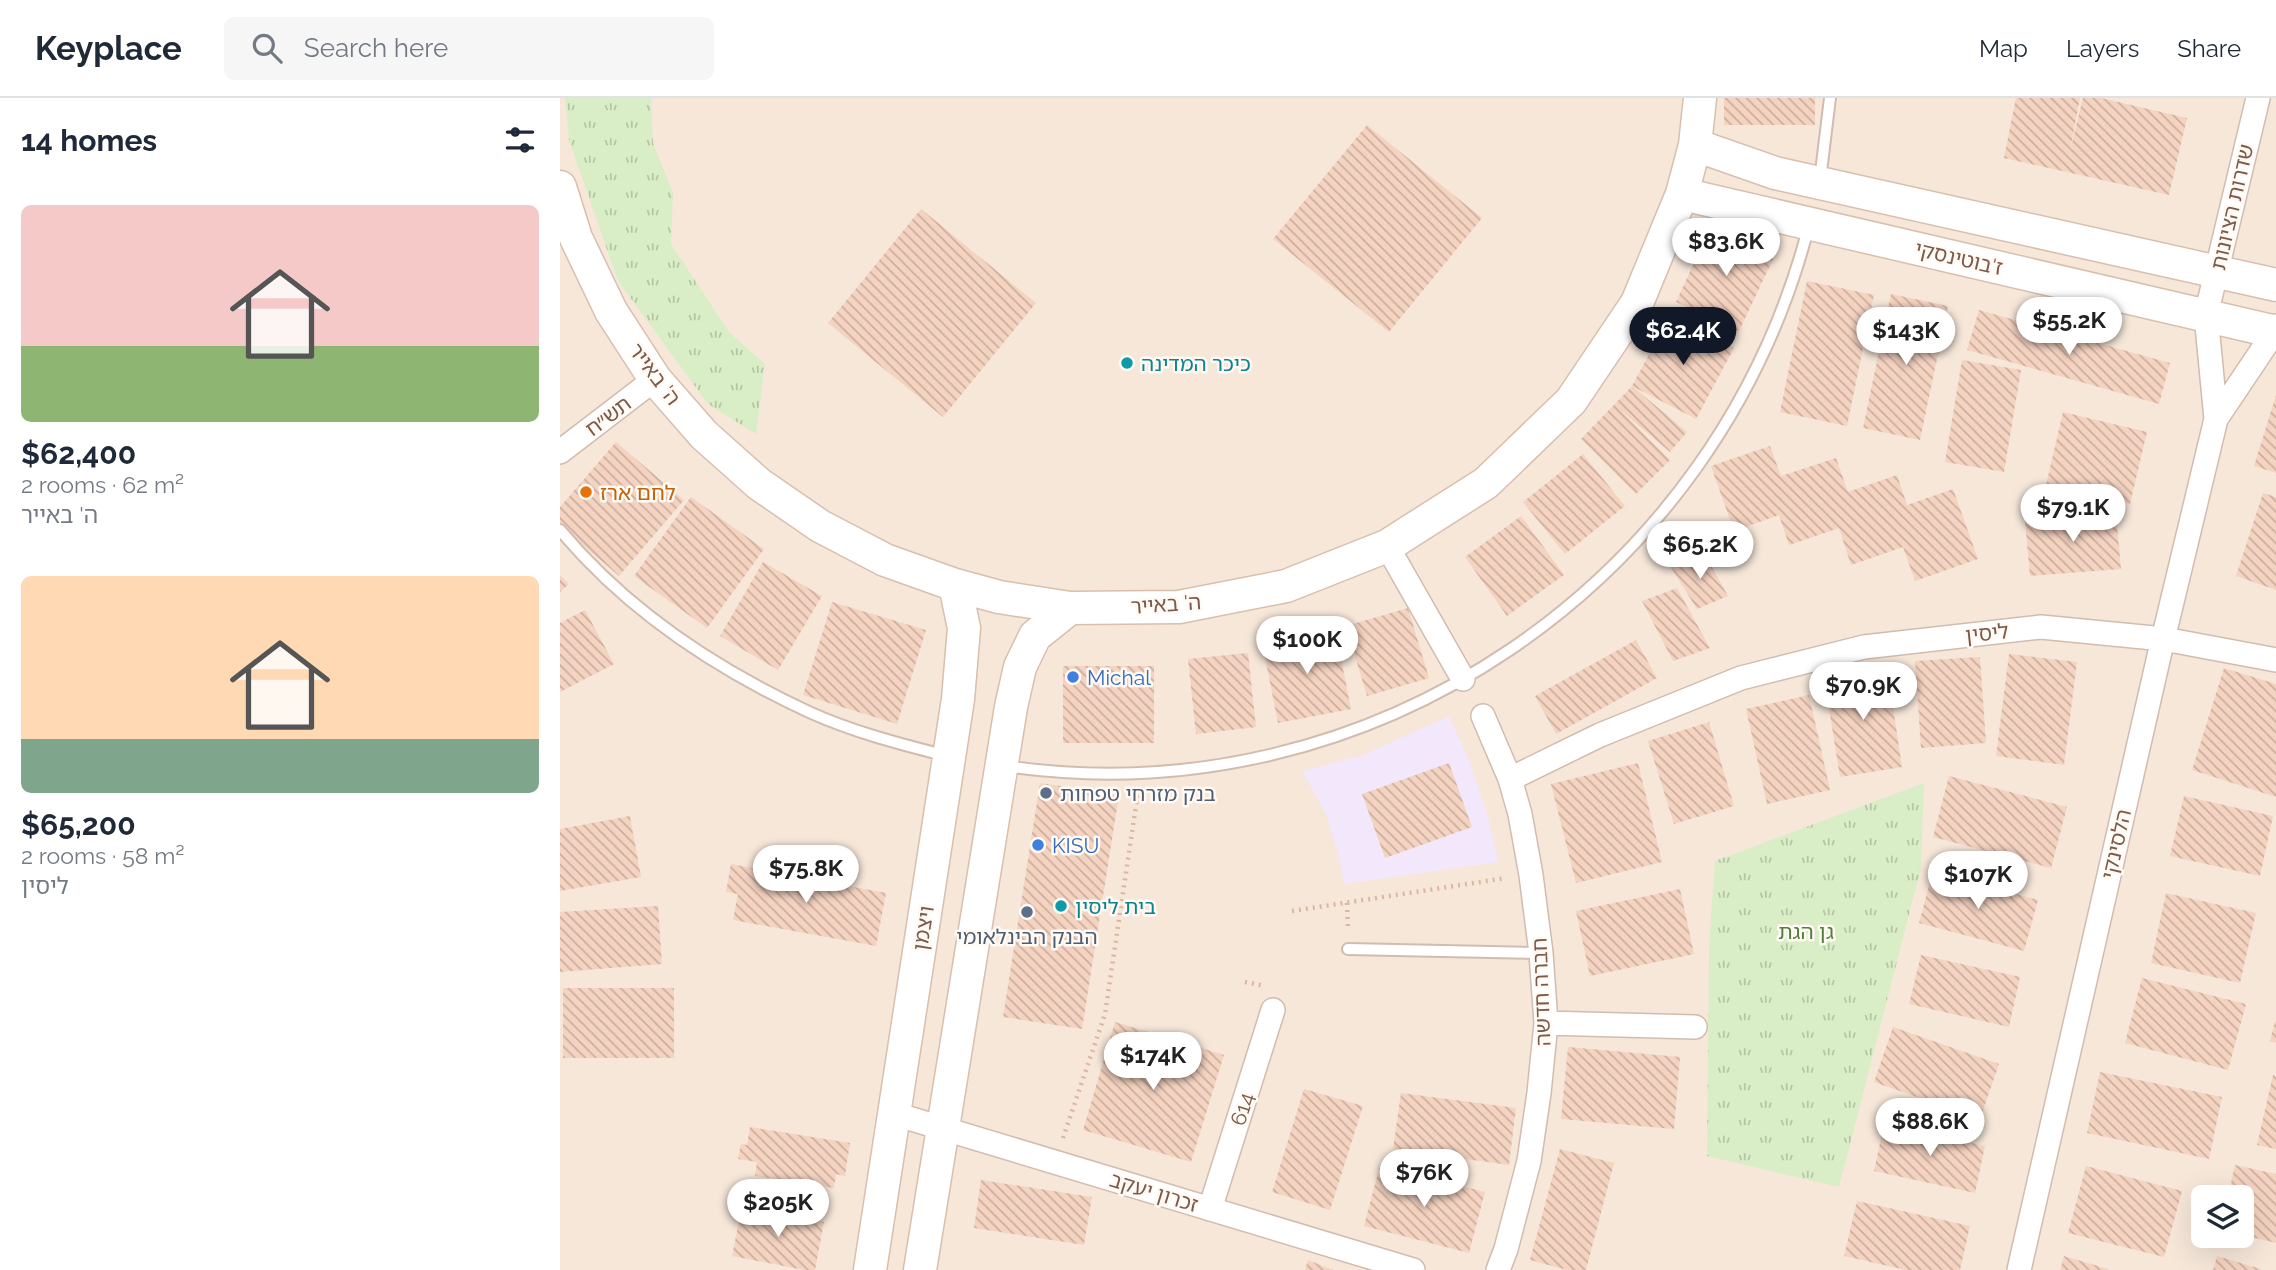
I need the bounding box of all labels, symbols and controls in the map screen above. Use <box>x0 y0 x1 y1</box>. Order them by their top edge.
search box <box>224 17 714 80</box>
text: Keyplace <box>35 29 182 68</box>
icon: search <box>248 29 286 67</box>
text: Search here <box>304 33 448 63</box>
text: Map <box>1979 34 2028 63</box>
text: Layers <box>2066 34 2139 63</box>
text: Share <box>2177 34 2241 63</box>
icon: filters <box>501 121 539 159</box>
text: 14 homes <box>21 123 157 158</box>
street label: שדרות הציונות <box>2205 142 2259 272</box>
pin: $83.6K <box>1669 218 1783 278</box>
text: $83.6K <box>1688 227 1764 254</box>
street label: ז'בוטינסקי <box>1913 236 2005 280</box>
icon: home <box>217 251 343 377</box>
pin: $55.2K <box>2012 298 2126 357</box>
text: $55.2K <box>2032 306 2106 333</box>
pin: $62.4K <box>1626 308 1740 367</box>
pin: $143K <box>1857 308 1955 367</box>
text: $62.4K <box>1645 316 1721 343</box>
text: $143K <box>1872 316 1940 343</box>
street label: ה' באייר <box>624 338 686 410</box>
place label: כיכר המדינה <box>1141 351 1251 376</box>
marker: כיכר המדינה <box>1119 355 1135 371</box>
street label: תש״ח <box>580 391 636 441</box>
text: $62,400 <box>21 436 136 471</box>
text: 2 rooms · 62 m² <box>21 471 184 498</box>
place label: לחם ארז <box>600 480 676 505</box>
marker: לחם ארז <box>578 484 594 500</box>
pin: $79.1K <box>2016 484 2130 544</box>
text: $79.1K <box>2037 493 2109 520</box>
text: ה' באייר <box>21 501 98 528</box>
pin: $65.2K <box>1643 522 1757 581</box>
text: $65.2K <box>1663 530 1737 557</box>
street label: ה' באייר <box>1130 589 1202 619</box>
pin: $100K <box>1258 616 1356 676</box>
street label: ליסין <box>1964 618 2010 648</box>
icon: home <box>217 622 343 748</box>
text: $100K <box>1272 625 1342 652</box>
pin: $70.9K <box>1806 662 1920 722</box>
place label: Michal <box>1087 665 1151 690</box>
marker: Michal <box>1065 669 1081 685</box>
text: $70.9K <box>1825 671 1901 698</box>
place label: בנק מזרחי טפחות <box>1060 781 1216 806</box>
marker: בנק מזרחי טפחות <box>1038 785 1054 801</box>
text: $65,200 <box>21 807 136 842</box>
street label: הלסינקי <box>2096 807 2136 881</box>
place label: KISU <box>1052 833 1099 858</box>
marker: KISU <box>1030 837 1046 853</box>
text: 2 rooms · 58 m² <box>21 842 184 869</box>
pin: $75.8K <box>749 846 863 905</box>
pin: $107K <box>1929 852 2027 911</box>
text: $75.8K <box>769 854 843 881</box>
text: $107K <box>1944 860 2012 887</box>
text: ליסין <box>21 872 69 899</box>
place label: בית ליסין <box>1075 894 1156 919</box>
marker: בית ליסין <box>1053 898 1069 914</box>
street label: ויצמן <box>907 904 939 952</box>
marker: הבנק הבינלאומי <box>1019 904 1035 920</box>
park label: גן הגת <box>1778 919 1834 944</box>
place label: הבנק הבינלאומי <box>956 924 1098 949</box>
street label: חברה חדשה <box>1527 937 1555 1047</box>
pin: $174K <box>1104 1032 1202 1092</box>
text: $174K <box>1120 1041 1186 1068</box>
street label: 614 <box>1225 1089 1259 1129</box>
pin: $88.6K <box>1873 1098 1987 1158</box>
text: $88.6K <box>1892 1107 1968 1134</box>
pin: $76K <box>1383 1150 1465 1209</box>
text: $76K <box>1396 1158 1452 1185</box>
street label: זכרון יעקב <box>1107 1167 1201 1217</box>
pin: $205K <box>729 1180 827 1239</box>
map controls <box>2191 1185 2254 1248</box>
button: layers <box>2191 1185 2254 1248</box>
text: $205K <box>743 1188 813 1215</box>

